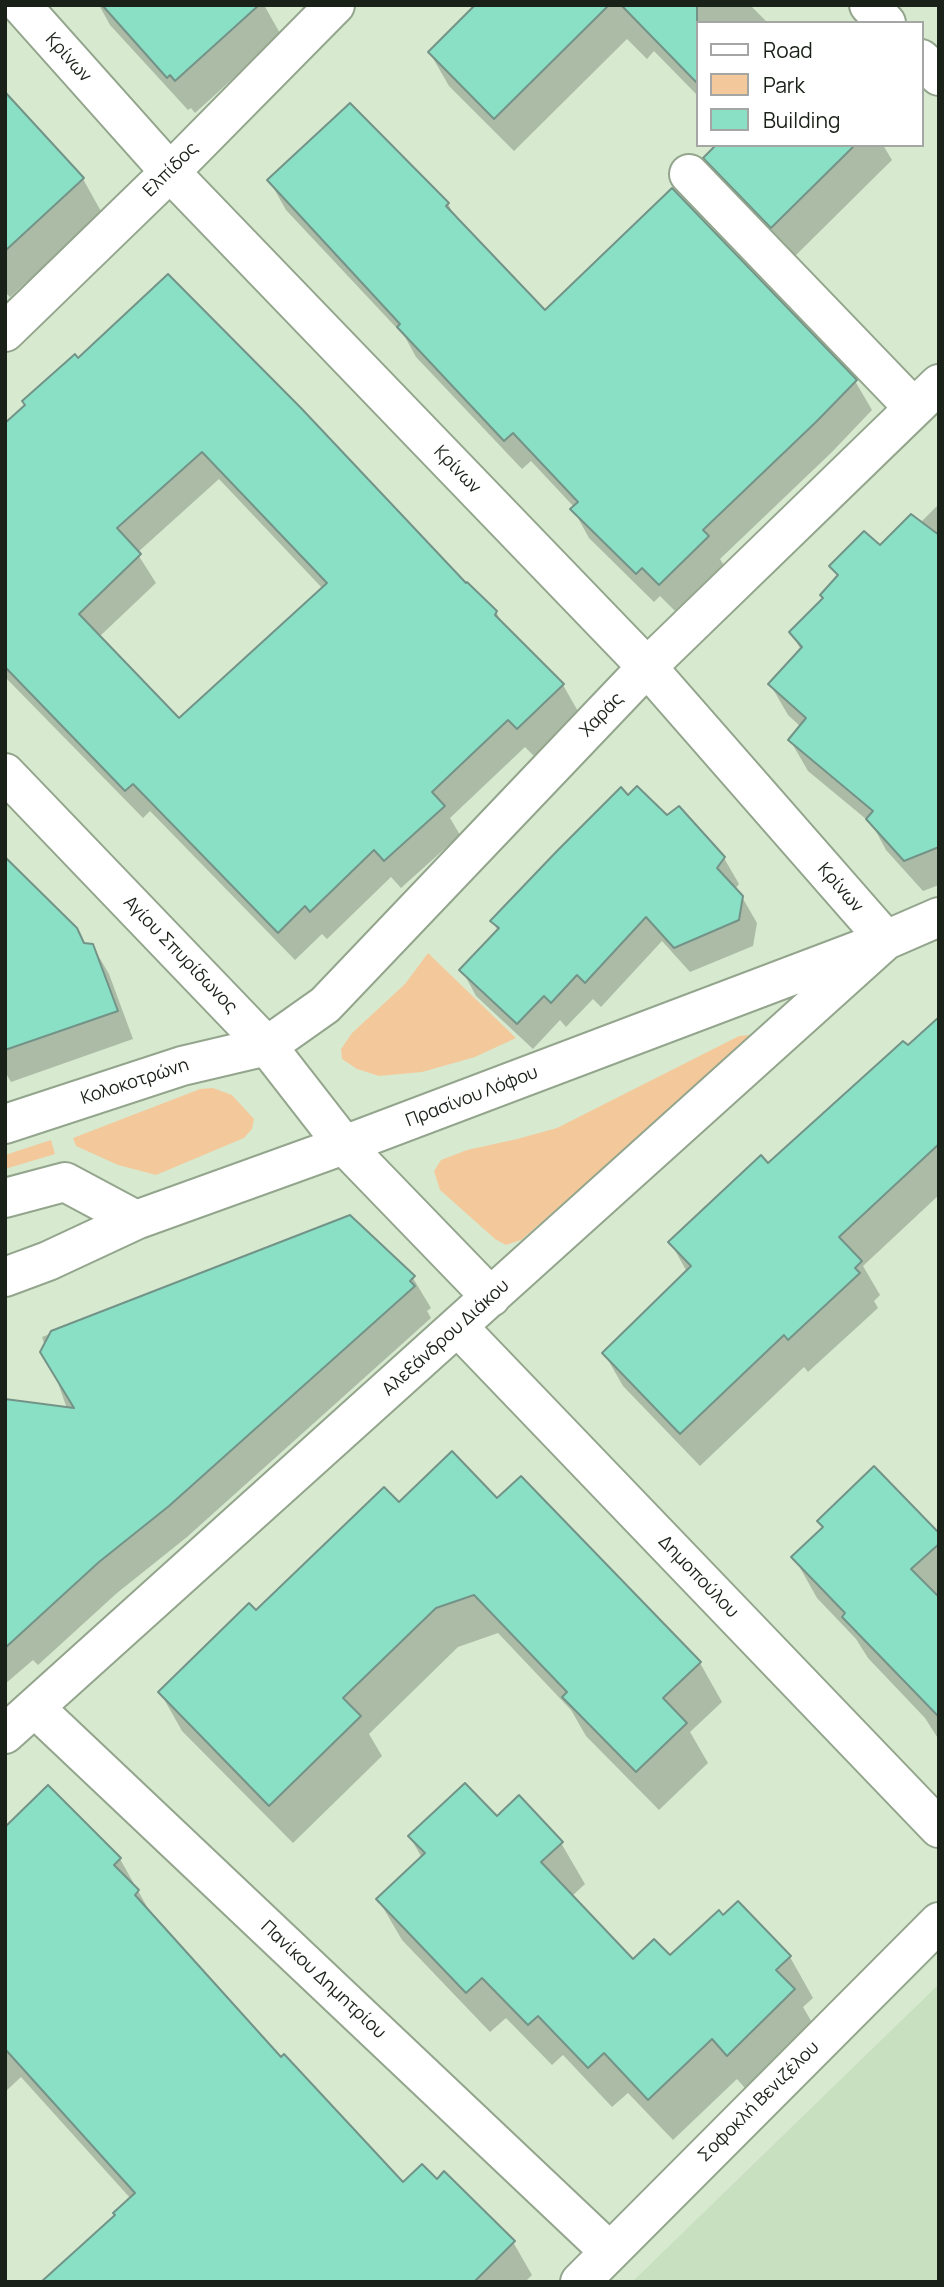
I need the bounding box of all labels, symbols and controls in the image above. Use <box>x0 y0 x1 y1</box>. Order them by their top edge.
legend <box>696 21 923 147</box>
street label: Κρίνων <box>40 29 96 87</box>
text: Road <box>763 36 813 64</box>
text: Park <box>763 71 805 99</box>
text: Building <box>763 106 840 134</box>
street label: Ελπίδος <box>139 138 203 202</box>
street label: Κρίνων <box>429 441 485 499</box>
street label: Χαράς <box>576 688 628 742</box>
street label: Κρίνων <box>813 859 867 917</box>
street label: Αγίου Σπυρίδωνος <box>119 892 241 1018</box>
street label: Κολοκοτρώνη <box>78 1054 192 1110</box>
street label: Πρασίνου Λόφου <box>403 1062 541 1132</box>
street label: Αλεξάνδρου Διάκου <box>378 1275 514 1401</box>
street label: Δημοπούλου <box>653 1531 743 1623</box>
street label: Πανίκου Δημητρίου <box>256 1916 390 2044</box>
street label: Σοφοκλή Βενιζέλου <box>694 2037 824 2167</box>

